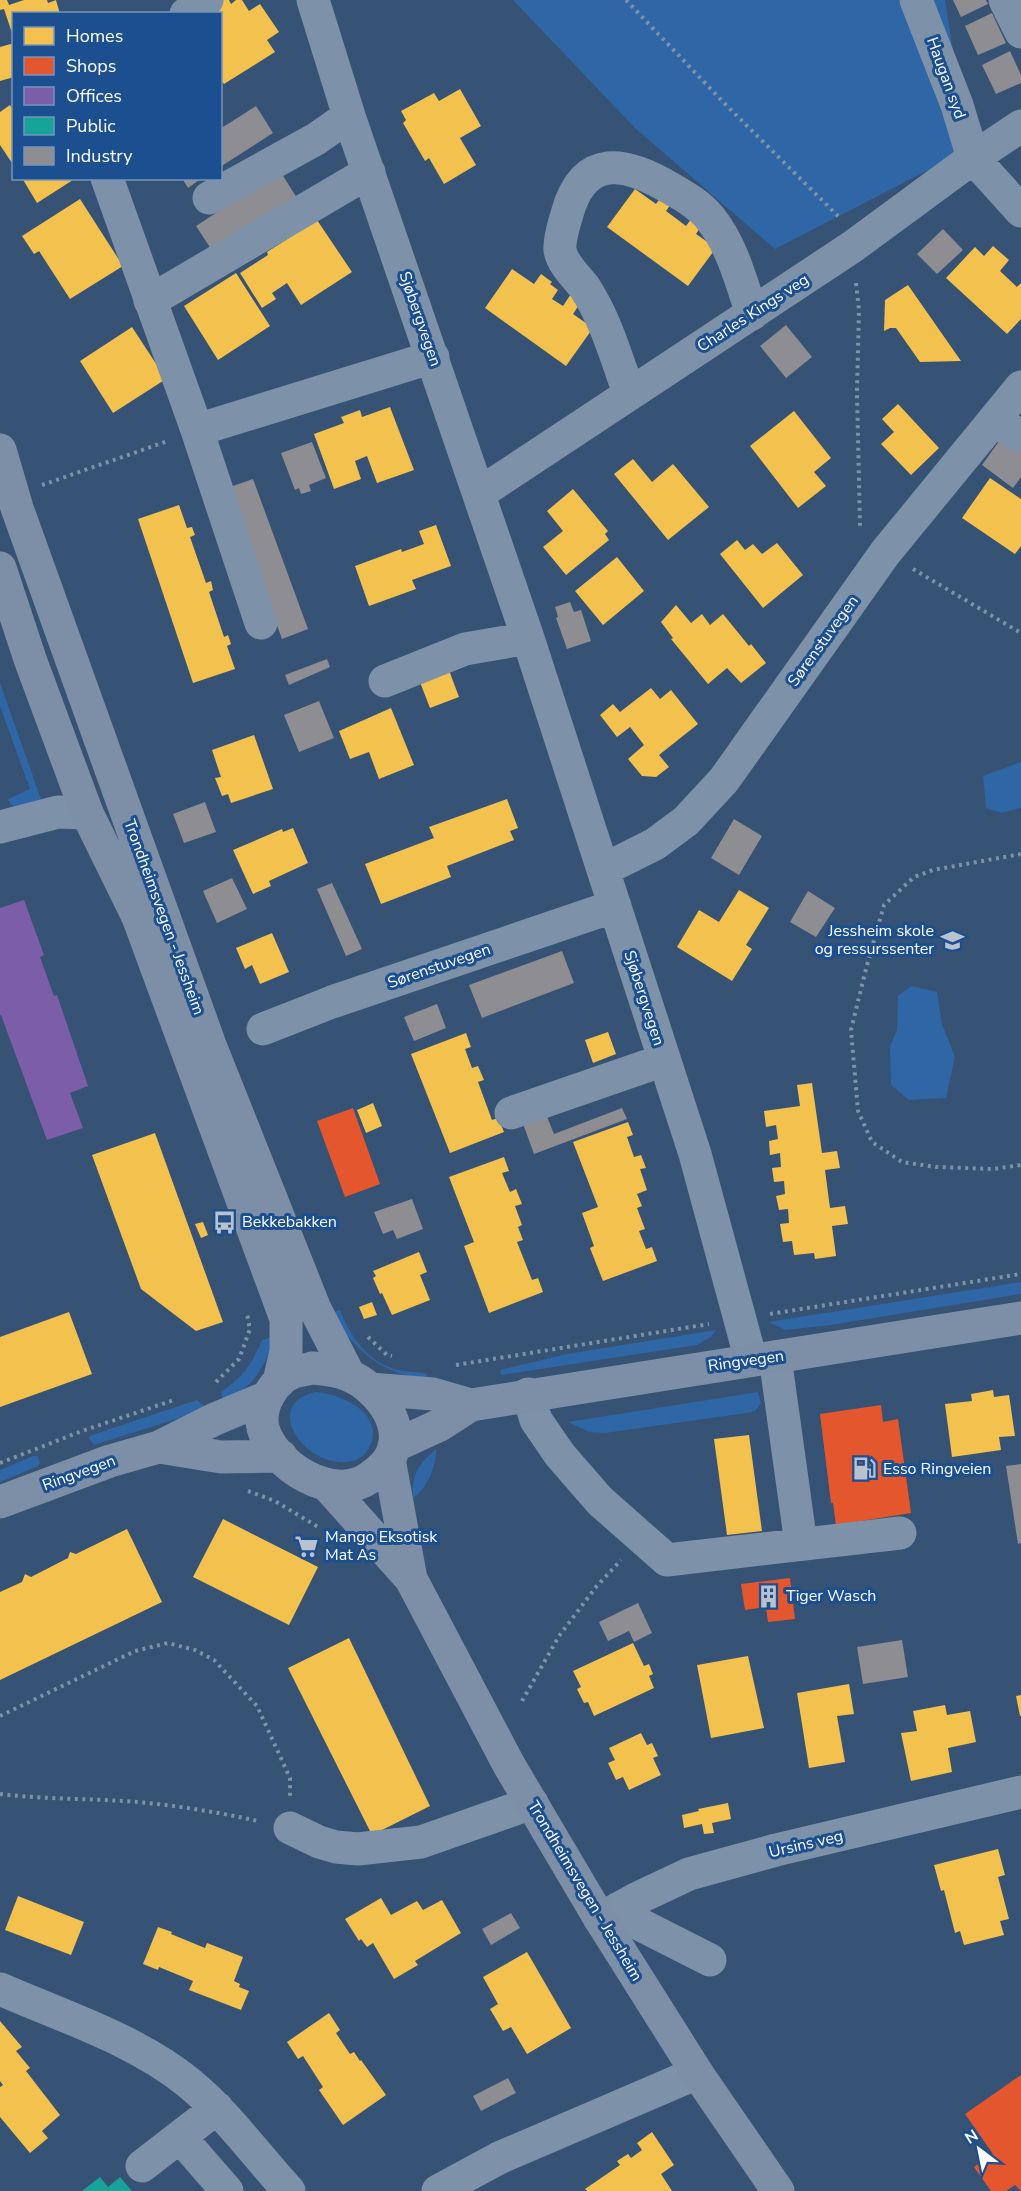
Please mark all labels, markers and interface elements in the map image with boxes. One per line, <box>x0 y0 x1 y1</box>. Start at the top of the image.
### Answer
legend <box>12 12 222 180</box>
text: Homes <box>66 24 123 48</box>
street label: Haugan syd <box>921 34 971 122</box>
text: Shops <box>66 54 116 78</box>
text: Offices <box>66 84 122 108</box>
text: Public <box>66 114 116 138</box>
text: Industry <box>66 144 133 168</box>
street label: Sjøbergvegen <box>393 269 447 369</box>
street label: Charles Kings veg <box>693 269 813 357</box>
street label: Sørenstuvegen <box>782 591 864 691</box>
street label: Trondheimsvegen - Jessheim <box>118 816 210 1018</box>
place label: Jessheim skole og ressurssenter <box>815 920 934 960</box>
school or university icon: Jessheim skole og ressurssenter <box>939 927 965 953</box>
street label: Sørenstuvegen <box>384 938 494 994</box>
street label: Sjøbergvegen <box>618 948 670 1048</box>
bus stop icon: Bekkebakken <box>211 1209 237 1235</box>
place label: Bekkebakken <box>242 1211 337 1233</box>
street label: Ringvegen <box>707 1345 785 1377</box>
street label: Ringvegen <box>39 1450 119 1496</box>
fuel station icon: Esso Ringveien <box>852 1456 878 1482</box>
place label: Esso Ringveien <box>883 1458 991 1480</box>
place label: Mango Eksotisk Mat As <box>325 1526 438 1566</box>
supermarket icon: Mango Eksotisk Mat As <box>294 1533 320 1559</box>
building icon: Tiger Wasch <box>755 1583 781 1609</box>
place label: Tiger Wasch <box>786 1585 876 1607</box>
street label: Trondheimsvegen - Jessheim <box>522 1797 648 1985</box>
street label: Ursins veg <box>767 1825 845 1863</box>
north arrow <box>949 2119 1009 2179</box>
text: N <box>961 2125 982 2150</box>

